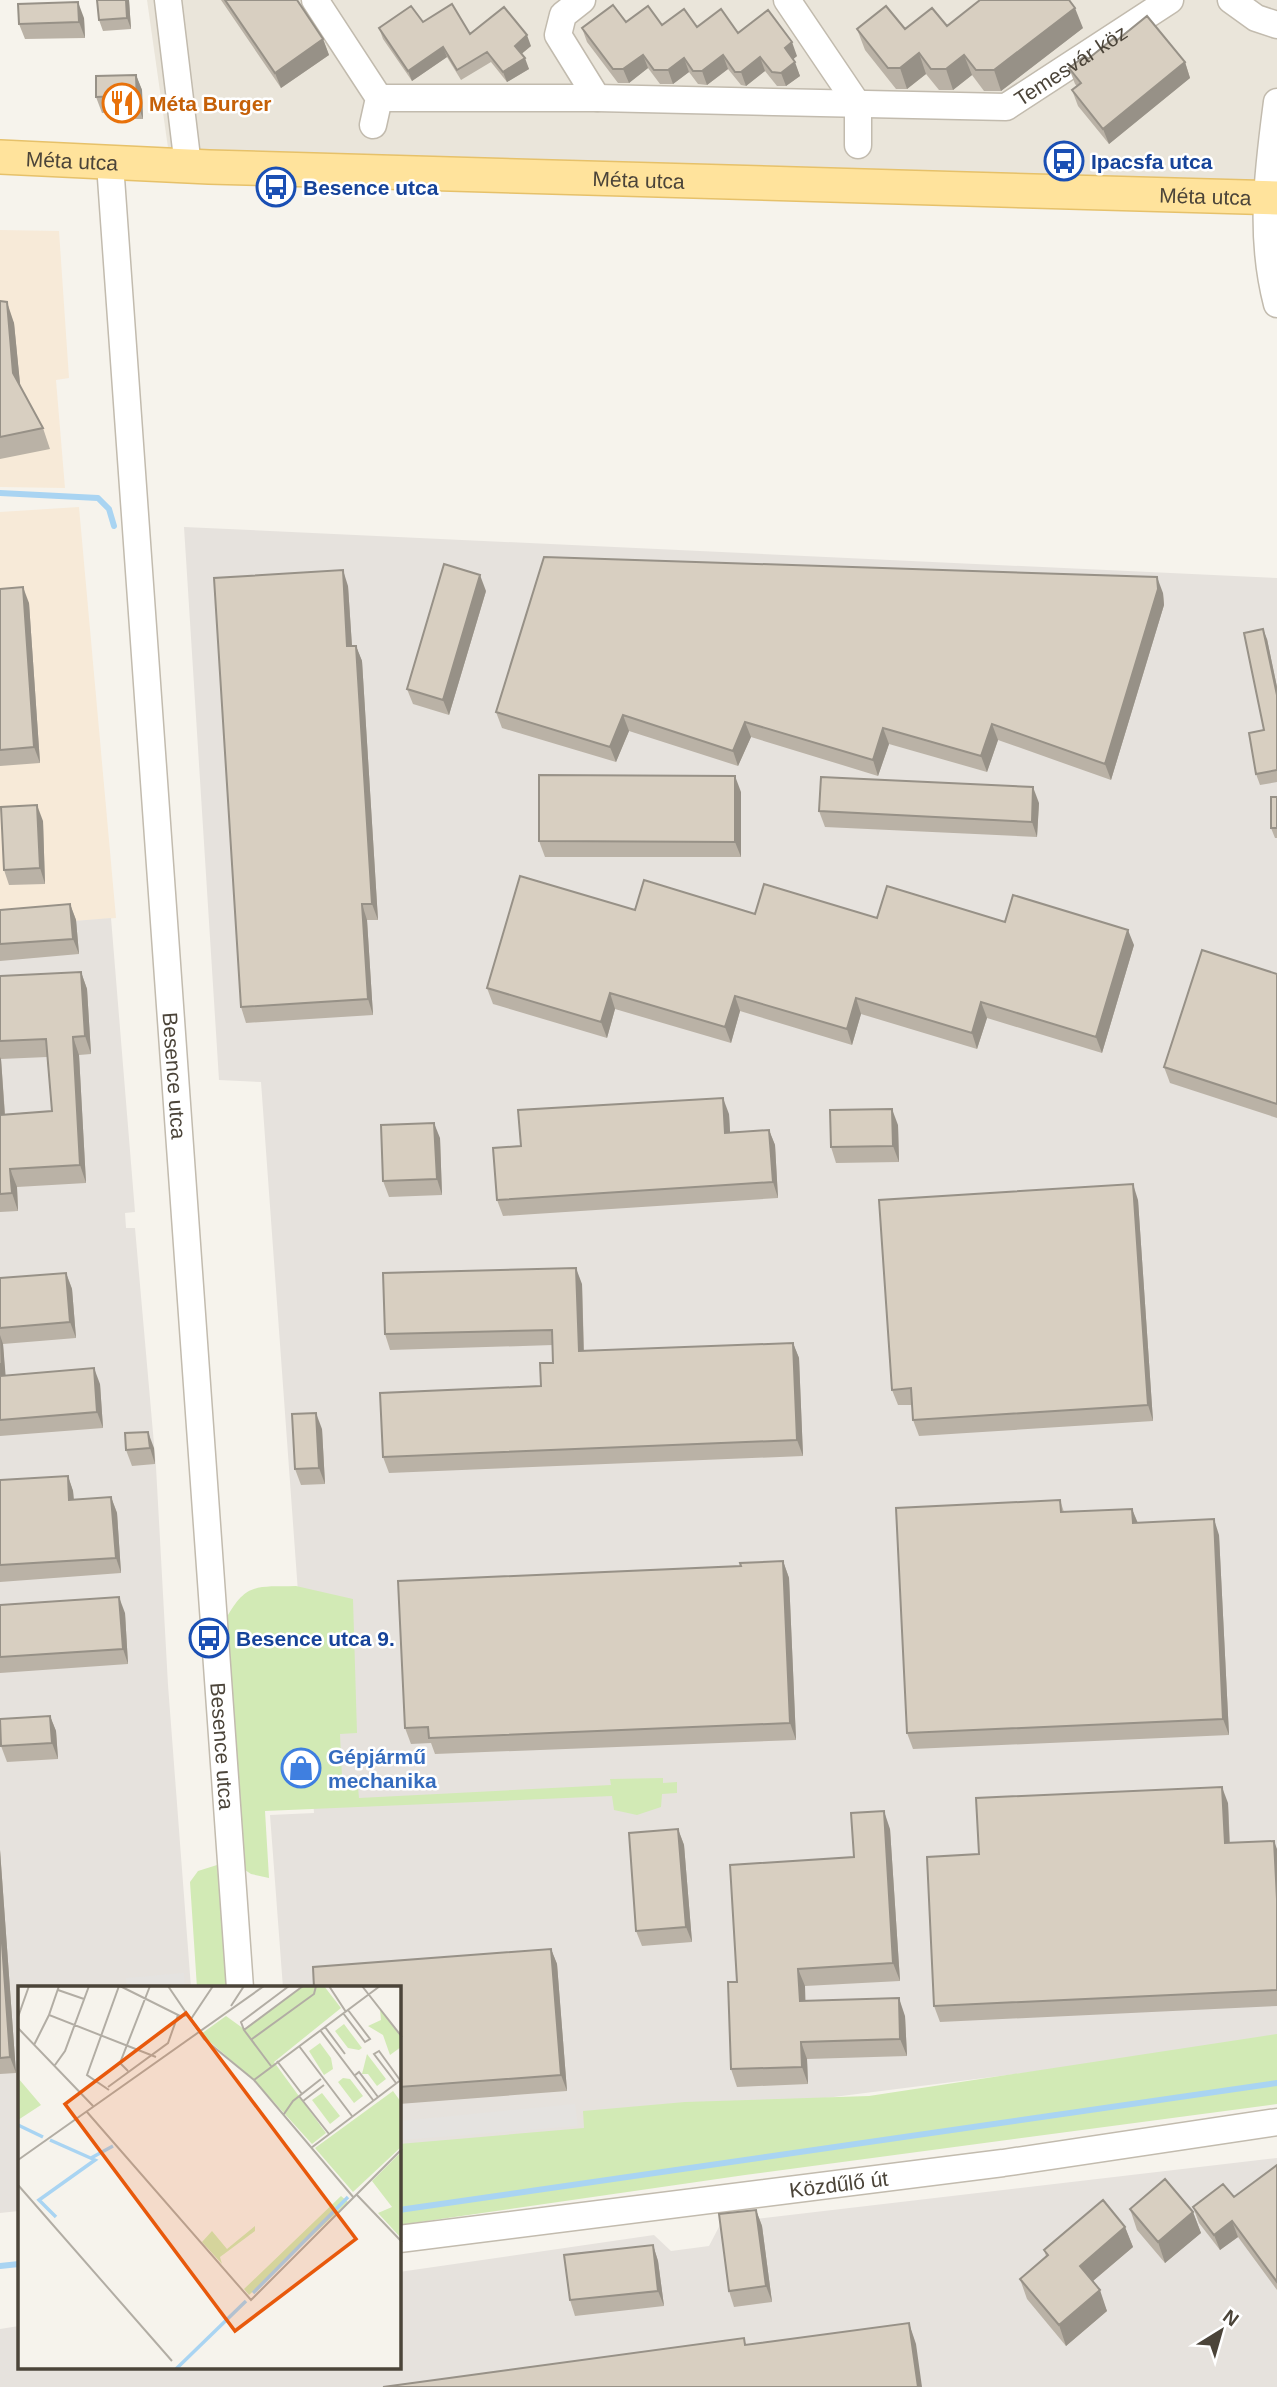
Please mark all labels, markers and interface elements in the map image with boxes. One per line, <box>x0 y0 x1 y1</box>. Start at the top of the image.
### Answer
street label: Temesvár köz <box>1010 20 1131 110</box>
restaurant icon: Méta Burger <box>101 82 143 124</box>
place label: Méta Burger <box>149 92 272 115</box>
bus stop icon: Ipacsfa utca <box>1043 140 1085 182</box>
street label: Méta utca <box>25 147 119 174</box>
place label: Ipacsfa utca <box>1091 150 1213 173</box>
bus stop icon: Besence utca <box>255 166 297 208</box>
street label: Méta utca <box>592 167 685 192</box>
place label: Besence utca <box>303 176 439 199</box>
street label: Méta utca <box>1159 183 1252 209</box>
street label: Besence utca <box>159 1011 191 1140</box>
bus stop icon: Besence utca 9. <box>188 1617 230 1659</box>
place label: Besence utca 9. <box>236 1627 395 1650</box>
street label: Besence utca <box>207 1682 239 1811</box>
place label: Gépjármű mechanika <box>328 1745 437 1792</box>
shop icon: Gépjármű mechanika <box>280 1747 322 1789</box>
inset map <box>18 1986 401 2370</box>
street label: Közdűlő út <box>788 2166 889 2201</box>
north arrow <box>1186 2296 1256 2366</box>
text: N <box>1219 2305 1243 2330</box>

